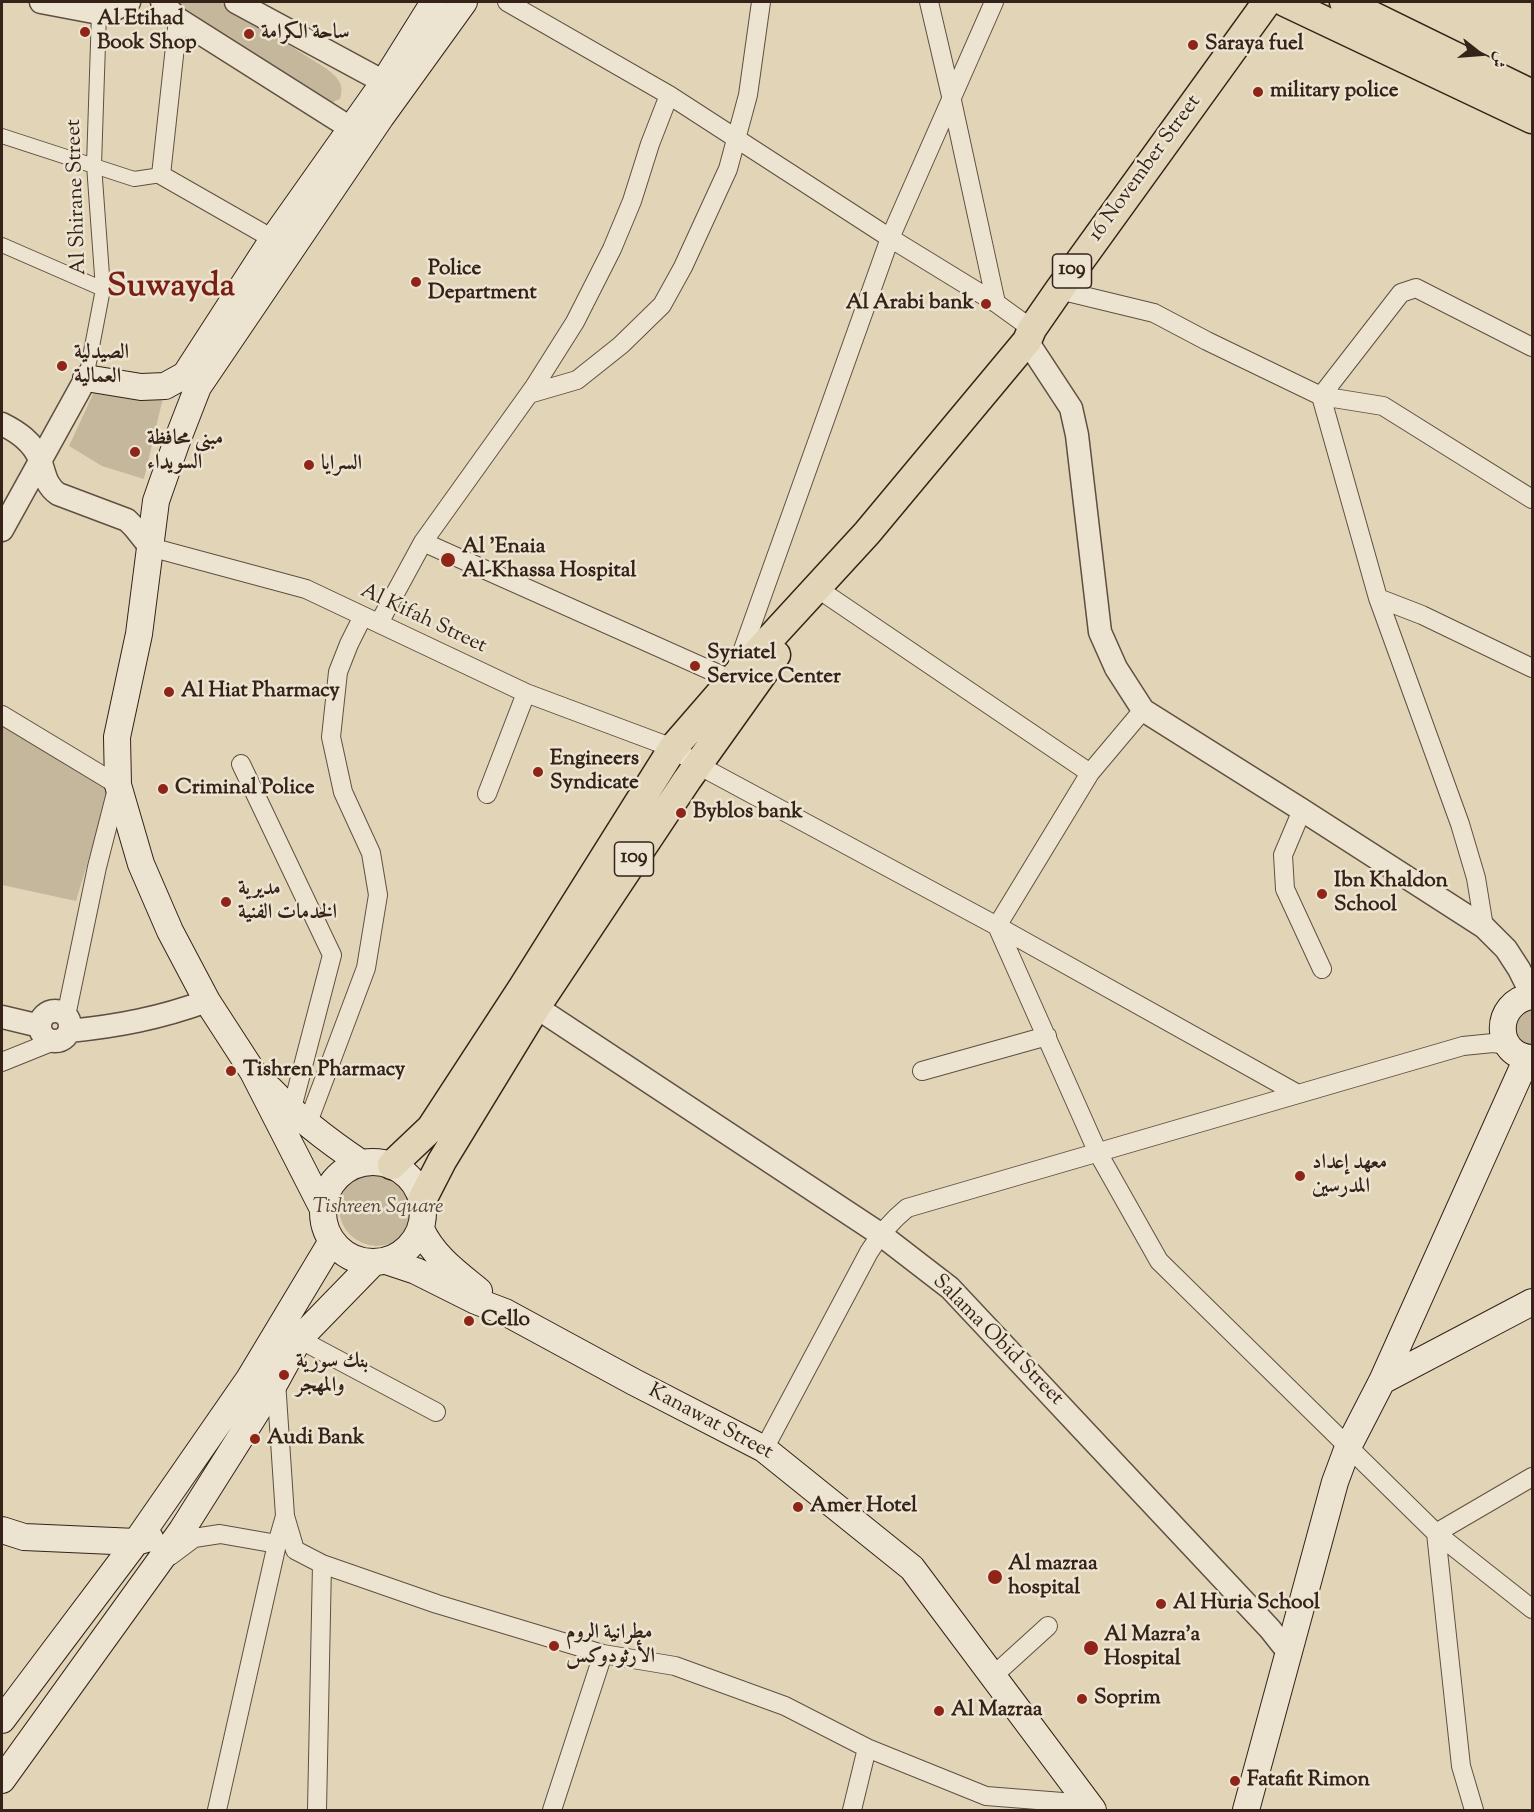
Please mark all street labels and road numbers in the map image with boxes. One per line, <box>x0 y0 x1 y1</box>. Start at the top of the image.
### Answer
street label: 16 November Street <box>1085 91 1207 247</box>
street label: Al Shirane Street <box>63 118 93 276</box>
road number: 109 <box>1052 254 1092 288</box>
street label: Al Kifah Street <box>356 580 490 660</box>
road number: 109 <box>614 842 654 876</box>
street label: Salama Obid Street <box>926 1270 1068 1412</box>
street label: Kanawat Street <box>643 1380 777 1466</box>

